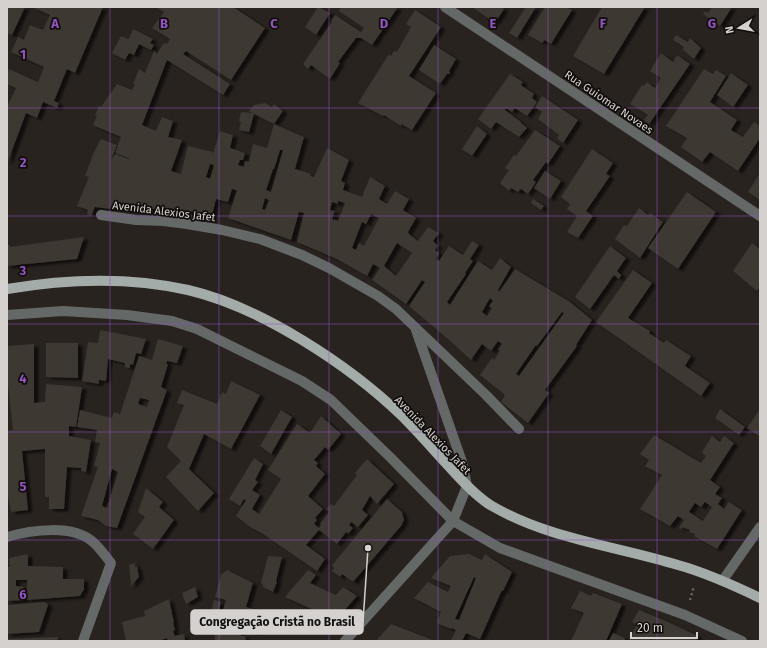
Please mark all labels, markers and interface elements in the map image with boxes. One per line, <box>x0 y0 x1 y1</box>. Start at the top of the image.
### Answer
north arrow <box>719 8 759 48</box>
text: A <box>50 16 59 31</box>
text: B <box>160 16 168 31</box>
text: C <box>270 16 278 31</box>
text: D <box>380 16 389 31</box>
text: E <box>490 16 497 31</box>
text: F <box>600 16 607 31</box>
text: G <box>708 16 716 31</box>
text: N <box>723 25 737 35</box>
text: 1 <box>20 47 26 62</box>
street label: Rua Guiomar Novaes <box>562 68 655 137</box>
text: 2 <box>20 155 27 170</box>
street label: Avenida Alexios Jafet <box>112 199 216 224</box>
text: 3 <box>19 263 27 278</box>
text: 4 <box>19 371 27 386</box>
street label: Avenida Alexios Jafet <box>392 393 473 477</box>
text: 5 <box>20 479 27 494</box>
text: 6 <box>19 587 27 602</box>
callout: Congregação Cristã no Brasil <box>191 610 363 634</box>
scale bar <box>631 614 697 640</box>
text: Congregação Cristã no Brasil <box>199 615 355 630</box>
text: 20 m <box>637 621 663 635</box>

